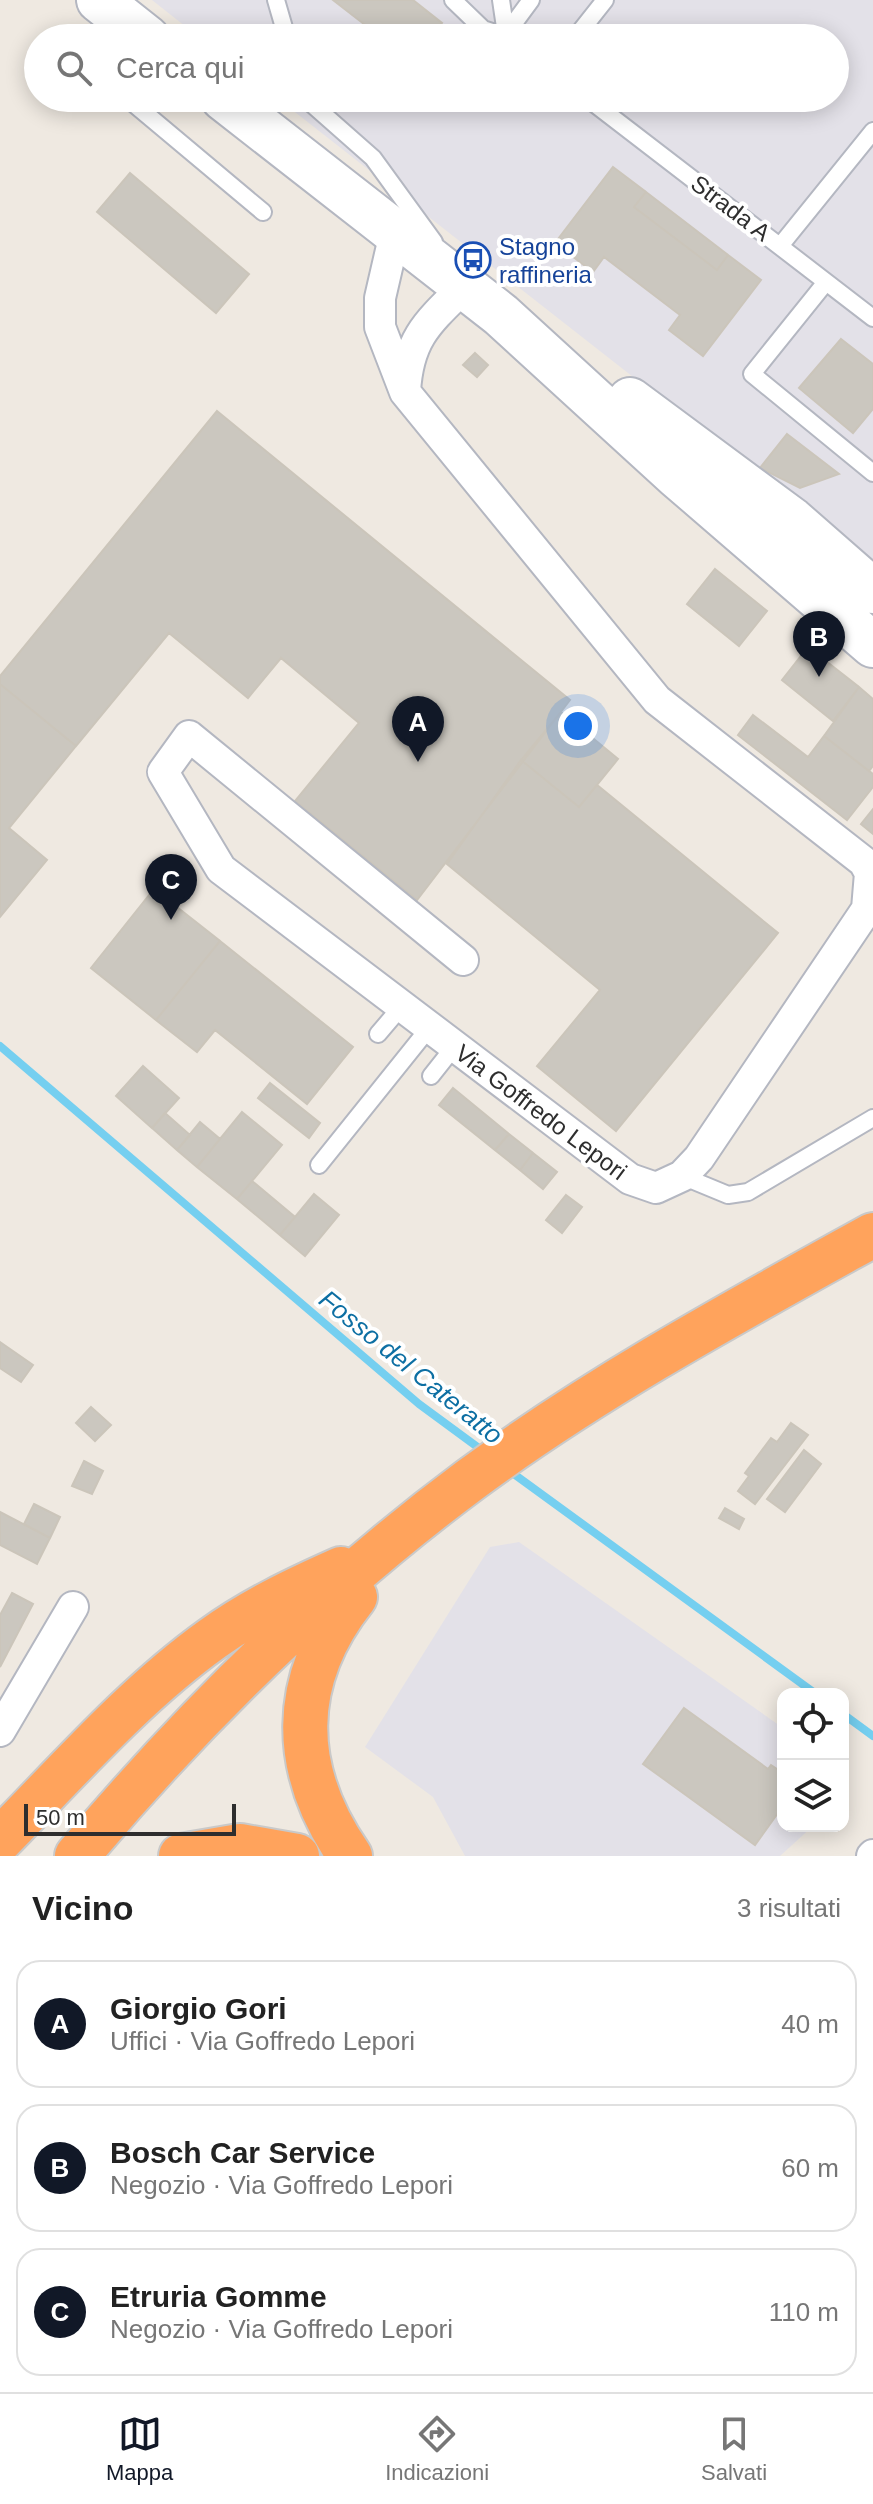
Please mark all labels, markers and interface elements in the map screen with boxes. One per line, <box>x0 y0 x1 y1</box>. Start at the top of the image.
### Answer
search box <box>24 24 849 112</box>
icon: search <box>52 46 96 90</box>
text: Cerca qui <box>116 51 244 84</box>
street label: Strada A <box>686 170 776 246</box>
place label: Stagno raffineria <box>499 233 593 288</box>
bus stop icon: Stagno raffineria <box>454 241 492 279</box>
pin: B <box>793 611 845 677</box>
pin: A <box>392 696 444 762</box>
your location <box>558 706 598 746</box>
pin: C <box>145 854 197 920</box>
street label: Via Goffredo Lepori <box>450 1039 632 1185</box>
water label: Fosso del Cateratto <box>313 1284 509 1450</box>
map controls <box>777 1688 849 1832</box>
button: locate <box>777 1688 849 1760</box>
button: layers <box>777 1760 849 1832</box>
scale bar <box>24 1800 236 1836</box>
text: 50 m <box>36 1805 85 1830</box>
text: Vicino <box>32 1889 133 1927</box>
text: 3 risultati <box>737 1893 841 1923</box>
text: Giorgio Gori <box>110 1992 287 2025</box>
text: A <box>51 2009 69 2039</box>
text: 40 m <box>781 2009 839 2039</box>
text: Uffici · Via Goffredo Lepori <box>110 2026 415 2056</box>
text: Bosch Car Service <box>110 2136 375 2169</box>
text: B <box>51 2153 69 2183</box>
text: 60 m <box>781 2153 839 2183</box>
text: Negozio · Via Goffredo Lepori <box>110 2170 453 2200</box>
text: Etruria Gomme <box>110 2280 327 2313</box>
text: C <box>51 2297 69 2327</box>
text: 110 m <box>769 2297 839 2327</box>
text: Negozio · Via Goffredo Lepori <box>110 2314 453 2344</box>
tab: Mappa <box>106 2412 173 2486</box>
tab: Indicazioni <box>385 2412 489 2486</box>
tab: Salvati <box>701 2412 767 2486</box>

